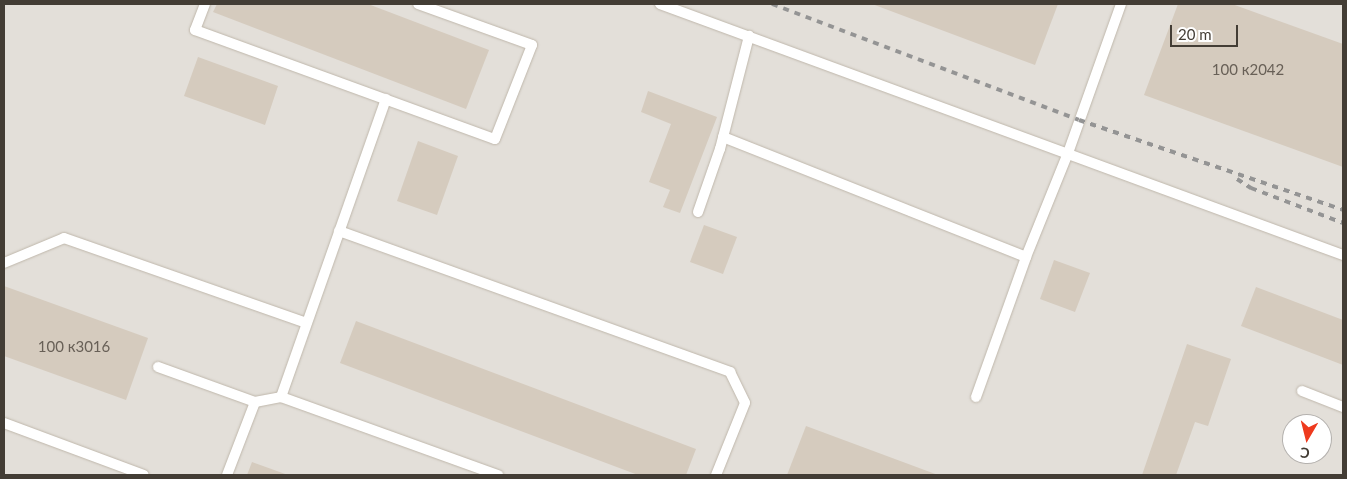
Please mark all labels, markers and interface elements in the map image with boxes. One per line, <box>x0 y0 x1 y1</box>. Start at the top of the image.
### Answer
scale bar <box>1172 15 1240 47</box>
text: 20 m <box>1178 25 1212 43</box>
house number: 100 к2042 <box>1212 61 1284 79</box>
house number: 100 к3016 <box>38 338 110 356</box>
north arrow <box>1282 414 1332 464</box>
text: С <box>1299 444 1311 462</box>

